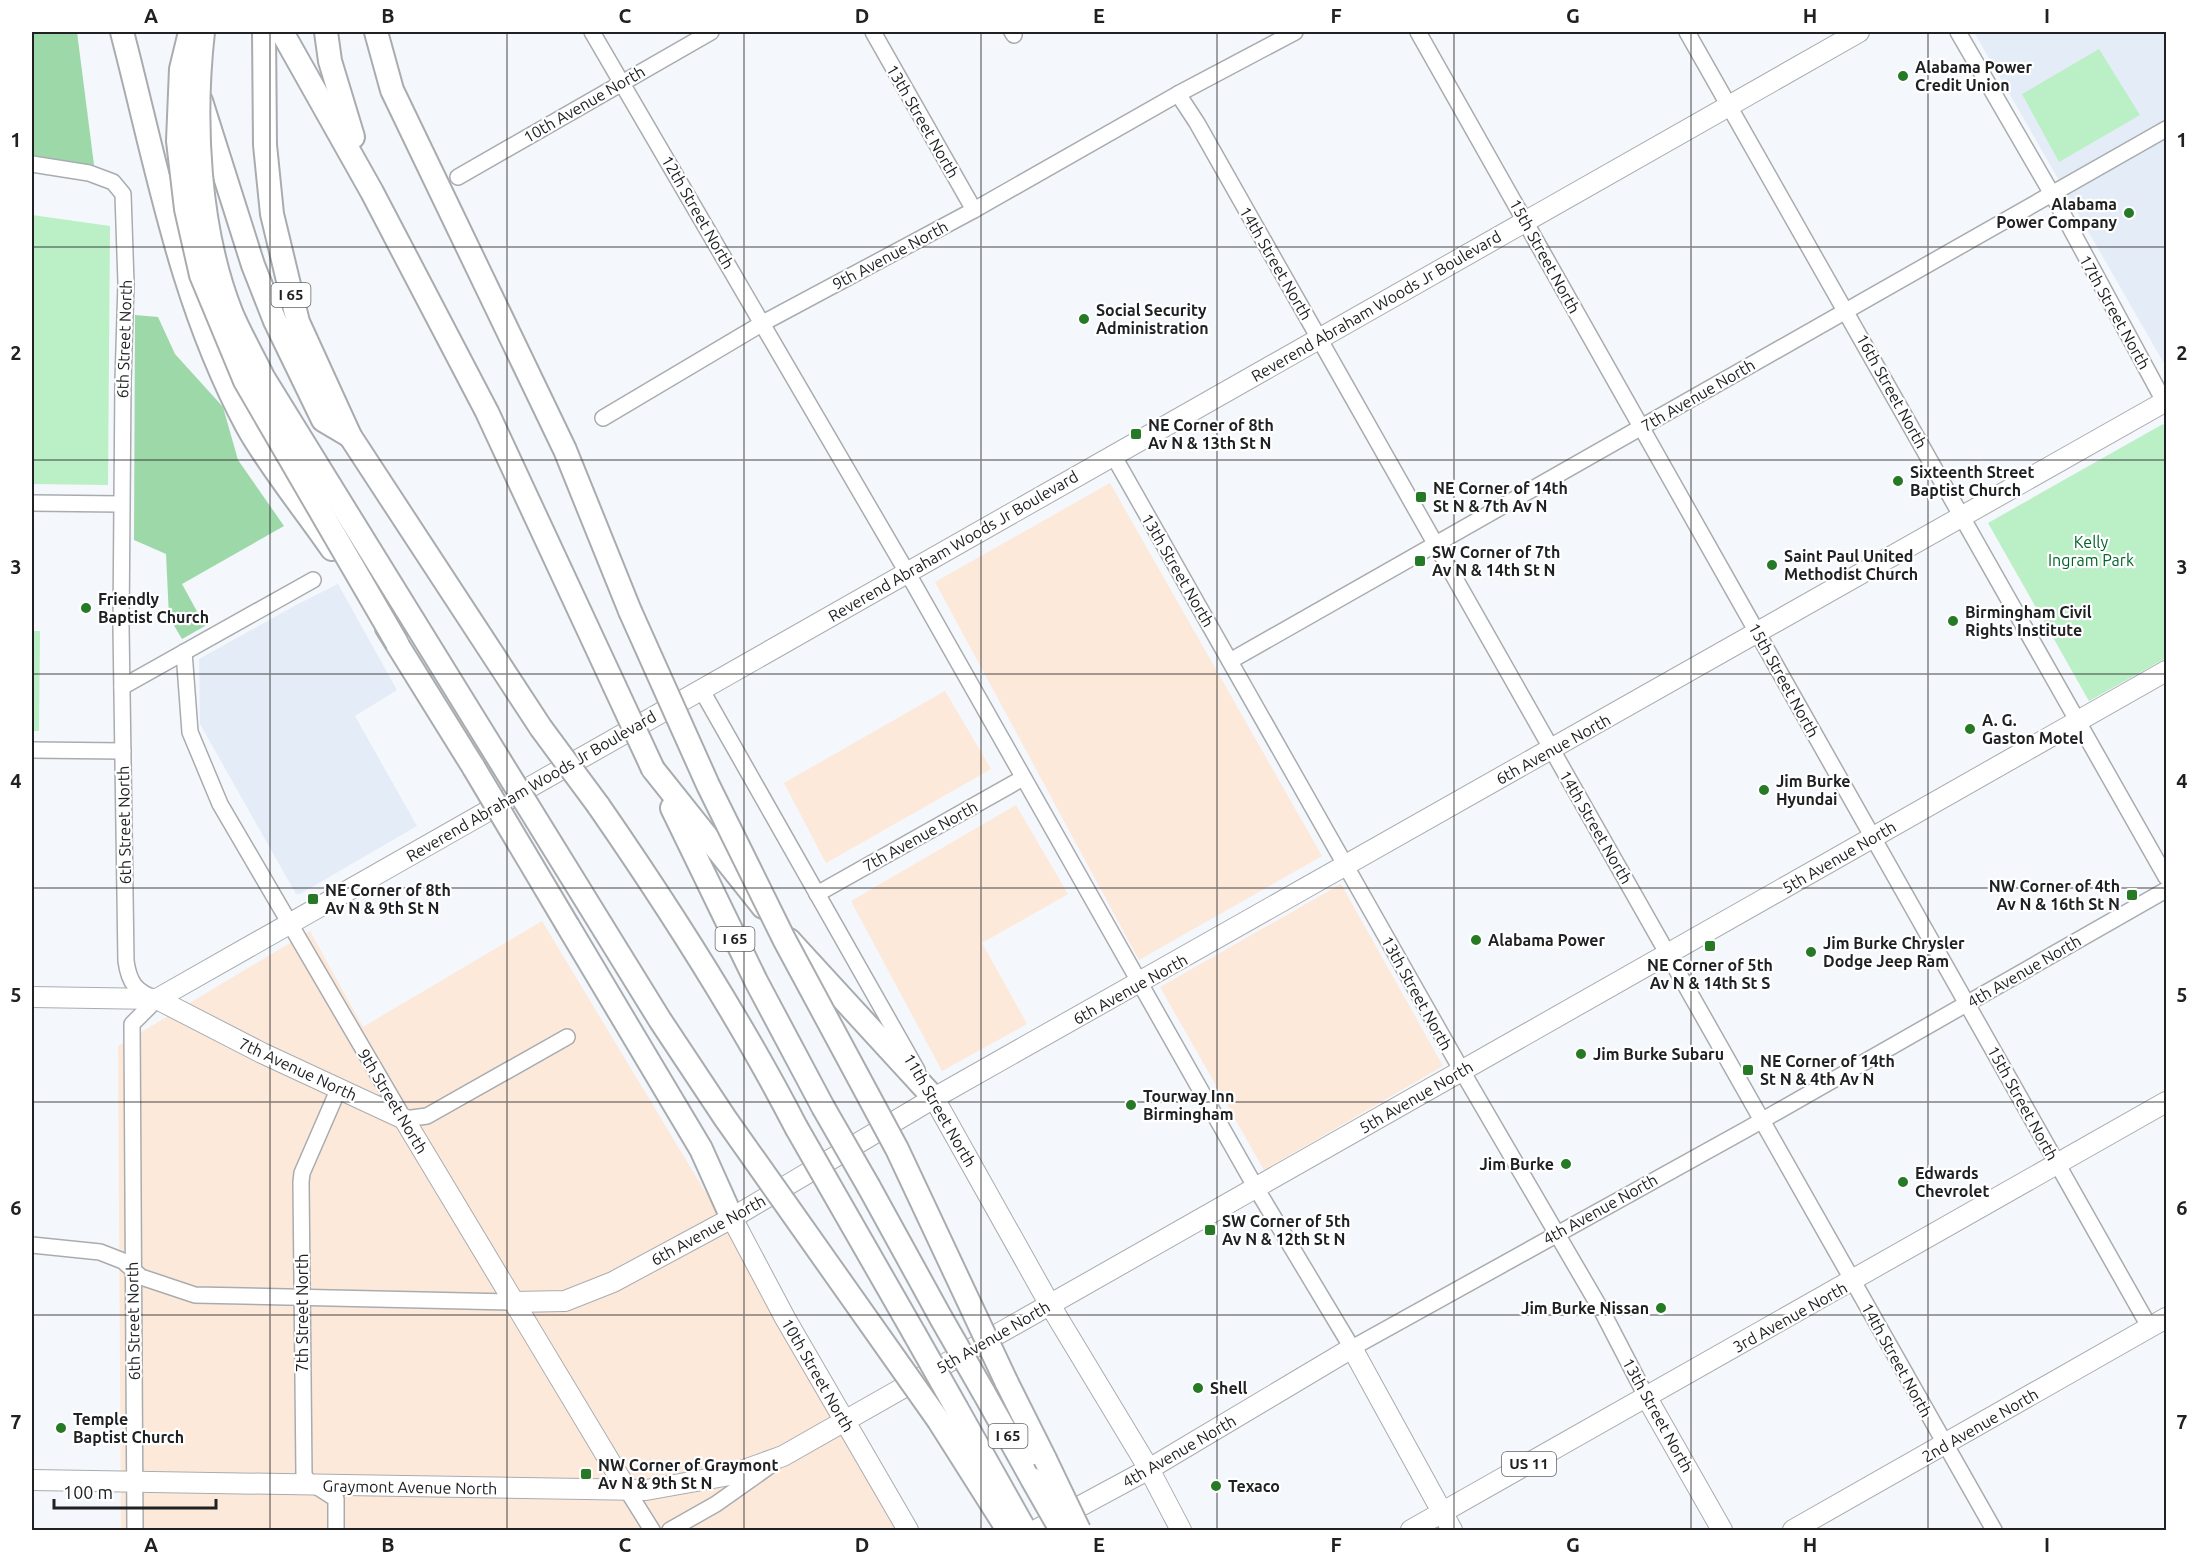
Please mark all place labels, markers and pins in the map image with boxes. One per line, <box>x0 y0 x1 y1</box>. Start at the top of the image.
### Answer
place label: Alabama Power Credit Union <box>1915 58 2032 94</box>
marker: Alabama Power Credit Union <box>1896 69 1910 83</box>
place label: Alabama Power Company <box>1996 195 2117 231</box>
marker: Alabama Power Company <box>2122 206 2136 220</box>
place label: Social Security Administration <box>1096 301 1209 337</box>
marker: Social Security Administration <box>1077 312 1091 326</box>
place label: NE Corner of 8th Av N & 13th St N <box>1148 416 1274 452</box>
marker: NE Corner of 8th Av N & 13th St N <box>1129 427 1143 441</box>
place label: Sixteenth Street Baptist Church <box>1910 463 2035 499</box>
marker: Sixteenth Street Baptist Church <box>1891 474 1905 488</box>
place label: NE Corner of 14th St N & 7th Av N <box>1433 479 1568 515</box>
marker: NE Corner of 14th St N & 7th Av N <box>1414 490 1428 504</box>
place label: SW Corner of 7th Av N & 14th St N <box>1432 543 1560 579</box>
place label: Saint Paul United Methodist Church <box>1784 547 1918 583</box>
marker: SW Corner of 7th Av N & 14th St N <box>1413 554 1427 568</box>
marker: Saint Paul United Methodist Church <box>1765 558 1779 572</box>
place label: Friendly Baptist Church <box>98 590 209 626</box>
marker: Friendly Baptist Church <box>79 601 93 615</box>
place label: Birmingham Civil Rights Institute <box>1965 603 2092 639</box>
marker: Birmingham Civil Rights Institute <box>1946 614 1960 628</box>
place label: A. G. Gaston Motel <box>1982 711 2083 747</box>
marker: A. G. Gaston Motel <box>1963 722 1977 736</box>
place label: Jim Burke Hyundai <box>1776 772 1851 808</box>
marker: Jim Burke Hyundai <box>1757 783 1771 797</box>
place label: NW Corner of 4th Av N & 16th St N <box>1989 877 2120 913</box>
place label: NE Corner of 8th Av N & 9th St N <box>325 881 451 917</box>
marker: NW Corner of 4th Av N & 16th St N <box>2125 888 2139 902</box>
marker: NE Corner of 8th Av N & 9th St N <box>306 892 320 906</box>
place label: Alabama Power <box>1488 931 1605 949</box>
marker: Alabama Power <box>1469 933 1483 947</box>
place label: Jim Burke Chrysler Dodge Jeep Ram <box>1823 934 1965 970</box>
marker: NE Corner of 5th Av N & 14th St S <box>1703 939 1717 953</box>
marker: Jim Burke Chrysler Dodge Jeep Ram <box>1804 945 1818 959</box>
place label: NE Corner of 5th Av N & 14th St S <box>1647 956 1773 992</box>
place label: Jim Burke Subaru <box>1593 1045 1724 1063</box>
marker: Jim Burke Subaru <box>1574 1047 1588 1061</box>
place label: NE Corner of 14th St N & 4th Av N <box>1760 1052 1895 1088</box>
marker: NE Corner of 14th St N & 4th Av N <box>1741 1063 1755 1077</box>
place label: Tourway Inn Birmingham <box>1143 1087 1234 1123</box>
marker: Tourway Inn Birmingham <box>1124 1098 1138 1112</box>
place label: Jim Burke <box>1479 1155 1554 1173</box>
marker: Jim Burke <box>1559 1157 1573 1171</box>
place label: Edwards Chevrolet <box>1915 1164 1990 1200</box>
marker: Edwards Chevrolet <box>1896 1175 1910 1189</box>
place label: SW Corner of 5th Av N & 12th St N <box>1222 1212 1350 1248</box>
marker: SW Corner of 5th Av N & 12th St N <box>1203 1223 1217 1237</box>
place label: Jim Burke Nissan <box>1521 1299 1649 1317</box>
marker: Jim Burke Nissan <box>1654 1301 1668 1315</box>
place label: Shell <box>1210 1379 1248 1397</box>
marker: Shell <box>1191 1381 1205 1395</box>
place label: Temple Baptist Church <box>73 1410 184 1446</box>
marker: Temple Baptist Church <box>54 1421 68 1435</box>
place label: NW Corner of Graymont Av N & 9th St N <box>598 1456 778 1492</box>
marker: NW Corner of Graymont Av N & 9th St N <box>579 1467 593 1481</box>
place label: Texaco <box>1228 1477 1280 1495</box>
marker: Texaco <box>1209 1479 1223 1493</box>

